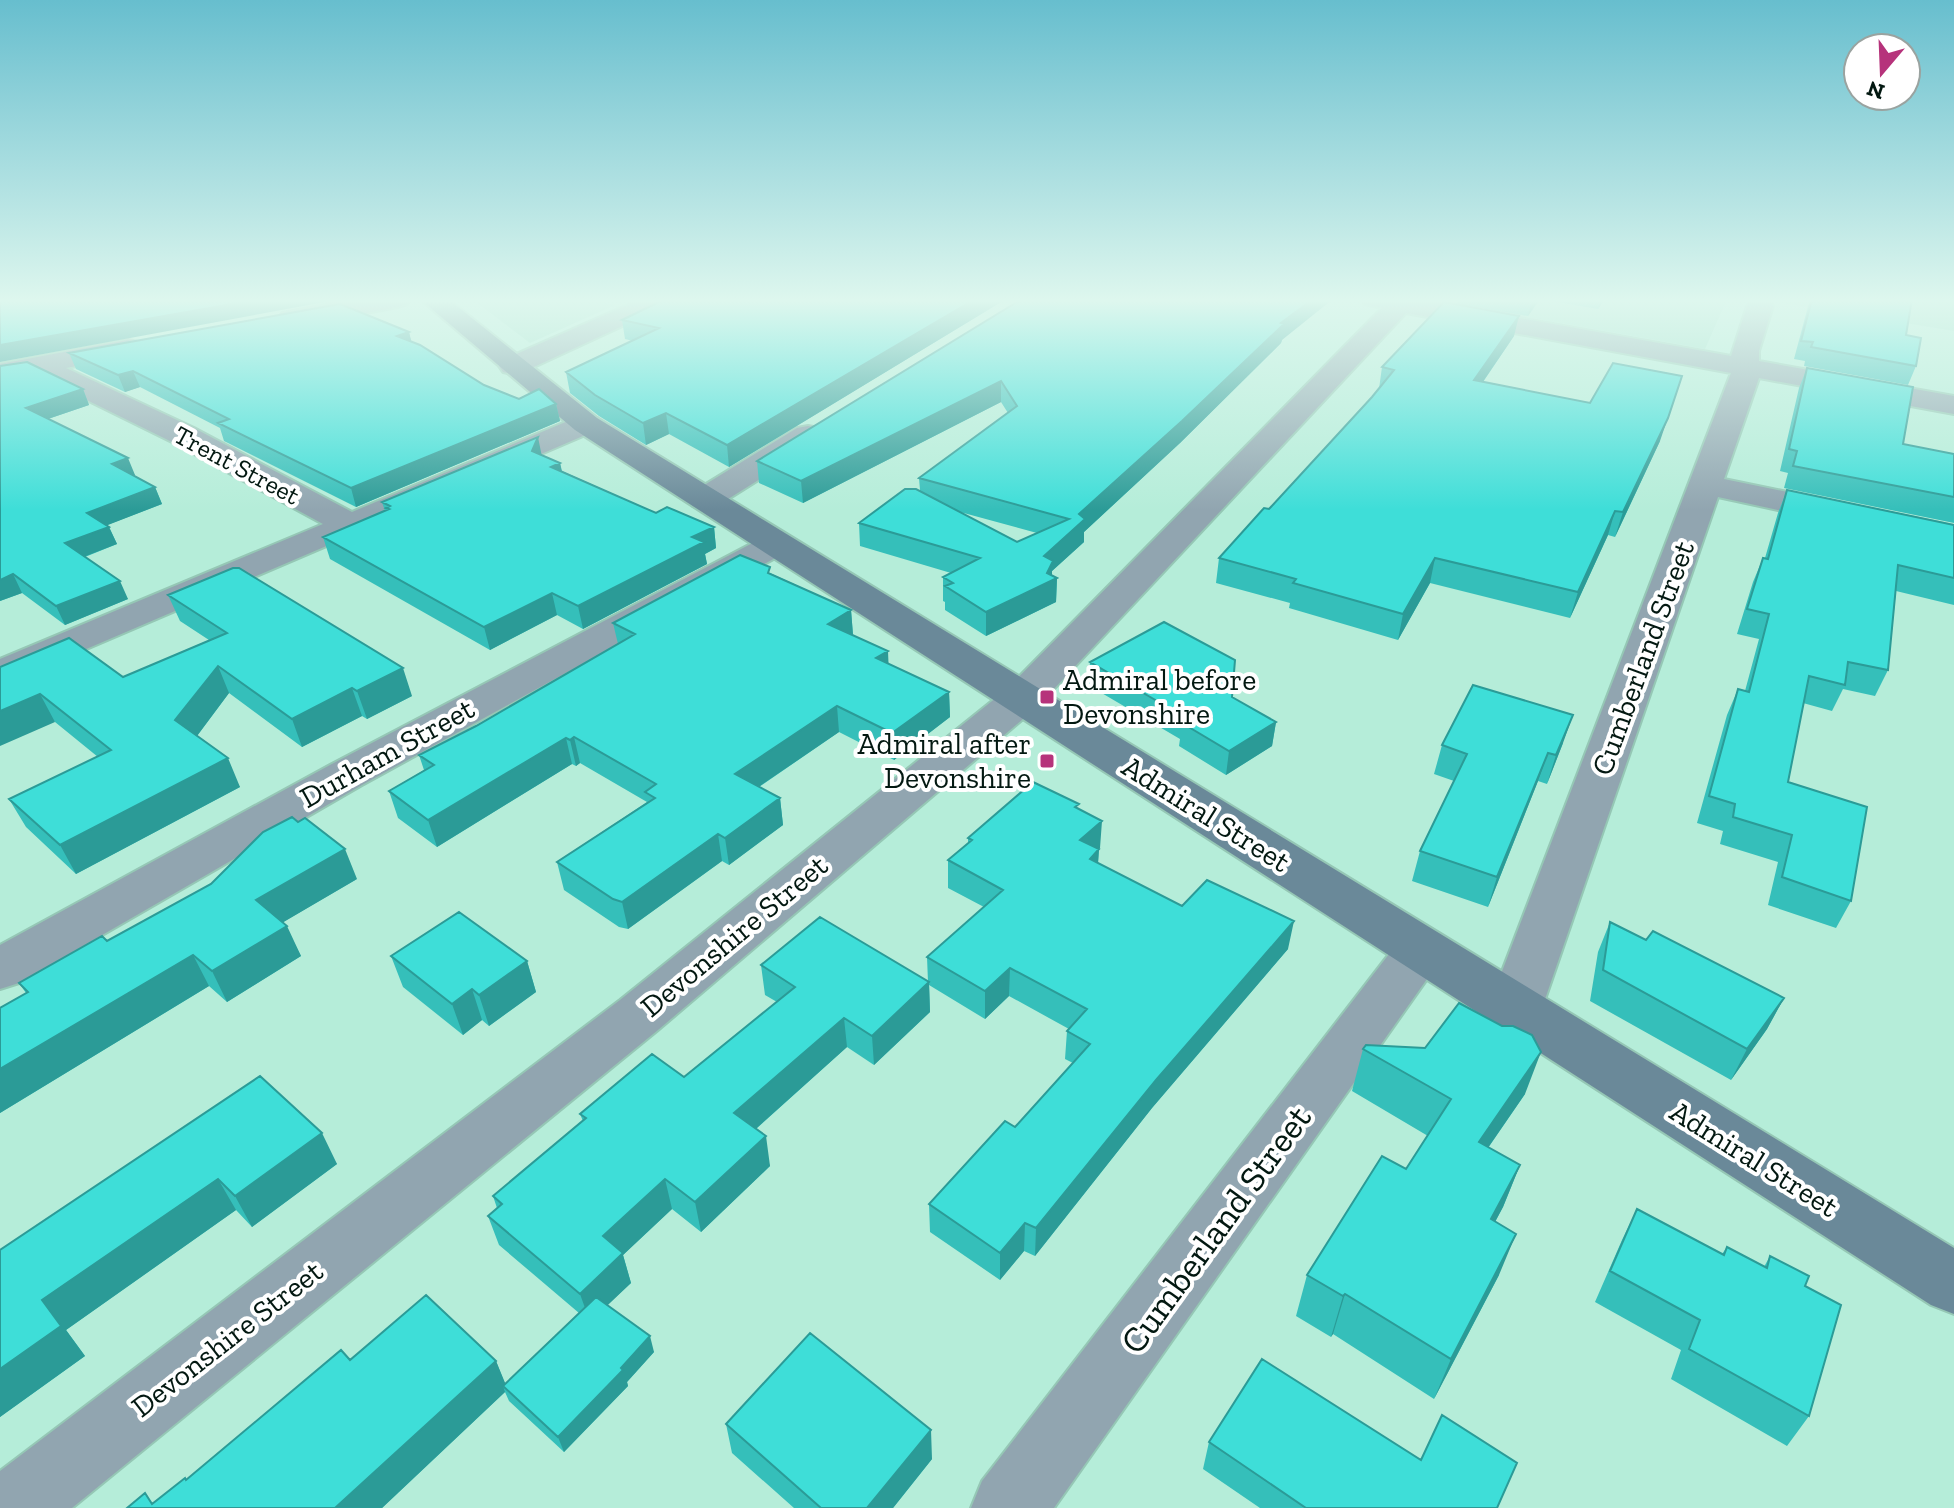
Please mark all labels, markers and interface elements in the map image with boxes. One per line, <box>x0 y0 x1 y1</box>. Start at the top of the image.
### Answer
north arrow <box>1842 32 1922 112</box>
text: N <box>1863 75 1888 106</box>
street label: Trent Street <box>169 419 306 512</box>
street label: Cumberland Street <box>1584 536 1702 780</box>
place label: Admiral before Devonshire <box>1063 662 1256 732</box>
marker: Admiral before Devonshire <box>1038 688 1056 706</box>
street label: Durham Street <box>294 690 480 816</box>
place label: Admiral after Devonshire <box>857 726 1031 796</box>
street label: Admiral Street <box>1116 748 1296 880</box>
marker: Admiral after Devonshire <box>1038 752 1056 770</box>
street label: Devonshire Street <box>633 847 835 1025</box>
street label: Admiral Street <box>1664 1093 1844 1225</box>
street label: Cumberland Street <box>1111 1096 1320 1362</box>
street label: Devonshire Street <box>124 1253 330 1425</box>

